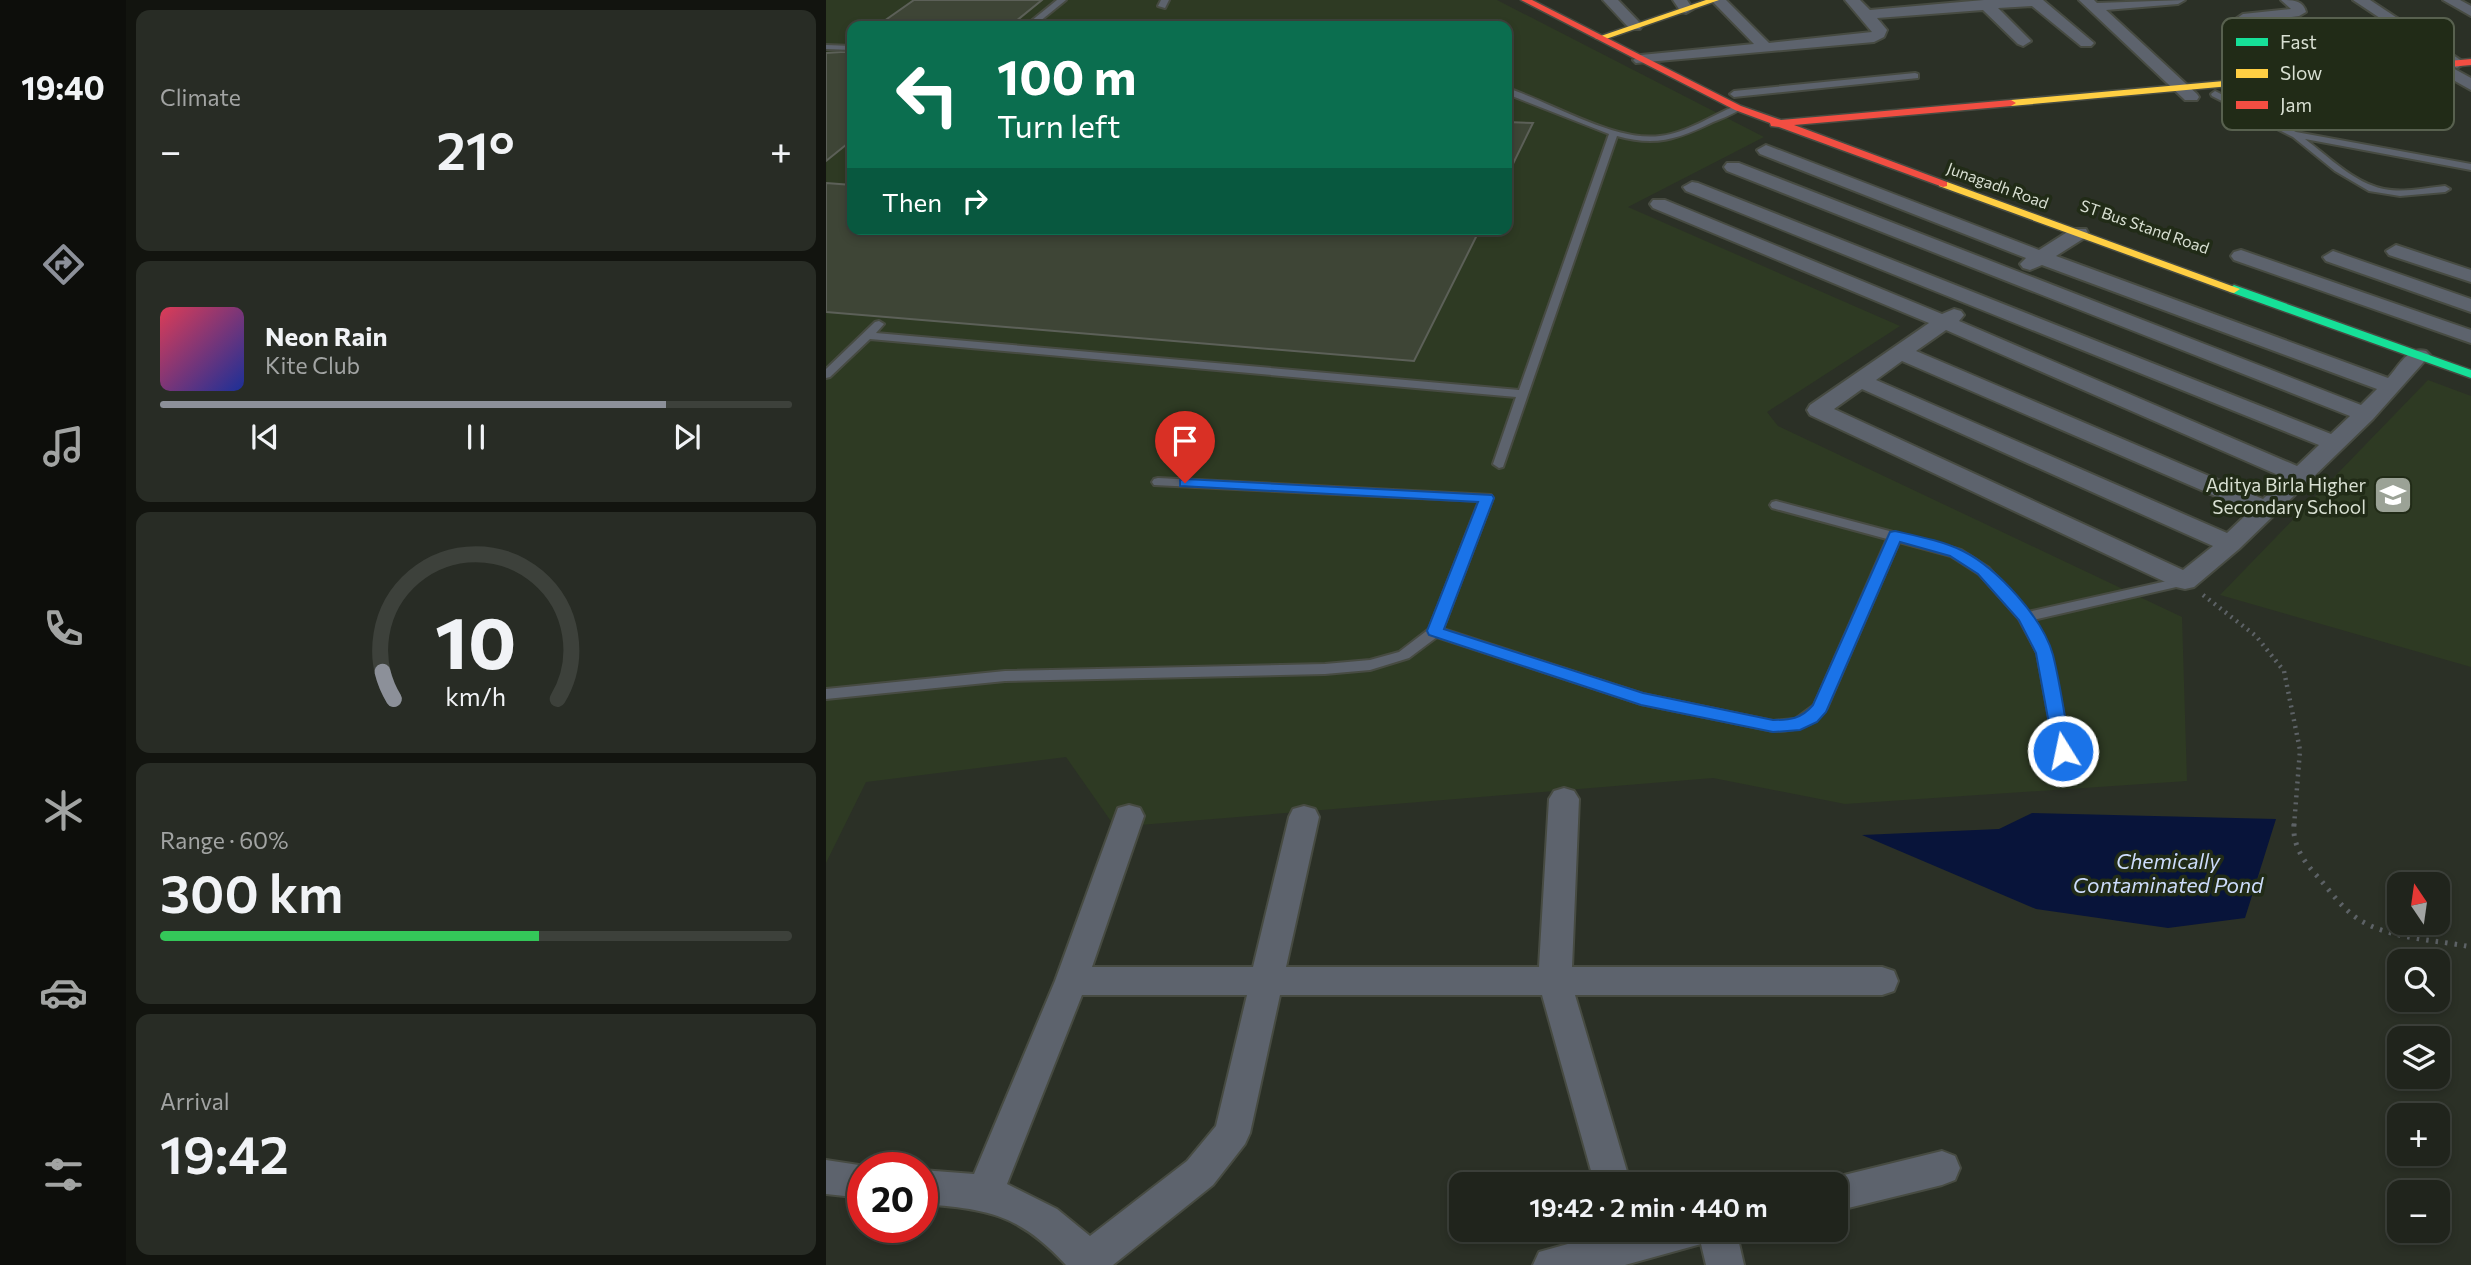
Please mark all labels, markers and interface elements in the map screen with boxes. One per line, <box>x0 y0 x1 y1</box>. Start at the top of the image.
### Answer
legend <box>2222 18 2454 130</box>
text: Fast <box>2280 30 2317 53</box>
text: 100 m <box>997 45 1136 105</box>
icon: left <box>882 49 973 140</box>
text: Slow <box>2280 61 2322 84</box>
text: 19:40 <box>21 67 105 107</box>
text: Climate <box>160 83 241 111</box>
text: Jam <box>2280 93 2312 116</box>
text: Turn left <box>997 105 1121 145</box>
text: 21° <box>436 117 515 181</box>
text: − <box>160 126 182 173</box>
text: + <box>770 126 792 173</box>
street label: Junagadh Road <box>1945 158 2051 212</box>
icon: right <box>956 182 994 220</box>
text: Then <box>882 186 942 217</box>
street label: ST Bus Stand Road <box>2078 195 2212 257</box>
icon: directions <box>39 240 88 289</box>
text: Neon Rain <box>265 320 388 351</box>
text: Kite Club <box>265 351 360 379</box>
pin <box>1155 411 1215 483</box>
icon: previous <box>246 418 284 456</box>
icon: pause <box>457 418 495 456</box>
icon: next <box>668 418 706 456</box>
icon: music <box>39 422 88 471</box>
icon: arrive <box>1166 422 1204 460</box>
place label: Aditya Birla Higher Secondary School <box>2205 473 2366 518</box>
school or university icon: Aditya Birla Higher Secondary School <box>2372 474 2414 516</box>
text: 10 <box>435 595 517 684</box>
icon: phone <box>39 604 88 653</box>
text: km/h <box>446 680 506 710</box>
position arrow <box>2026 714 2100 788</box>
icon: climate <box>39 786 88 835</box>
text: Range · 60% <box>160 826 288 854</box>
water label: Chemically Contaminated Pond <box>2073 848 2264 897</box>
text: 300 km <box>160 860 343 924</box>
north arrow <box>2387 872 2450 934</box>
map controls <box>2387 872 2450 1243</box>
button: search <box>2387 949 2450 1012</box>
icon: car <box>39 968 88 1017</box>
button: layers <box>2387 1026 2450 1089</box>
text: Arrival <box>160 1087 230 1115</box>
button: + <box>2387 1103 2450 1166</box>
text: 19:42 <box>160 1121 289 1185</box>
icon: filters <box>39 1150 88 1199</box>
speed limit sign: 20 <box>847 1152 938 1243</box>
button: − <box>2387 1180 2450 1243</box>
text: 19:42 · 2 min · 440 m <box>1529 1191 1768 1222</box>

